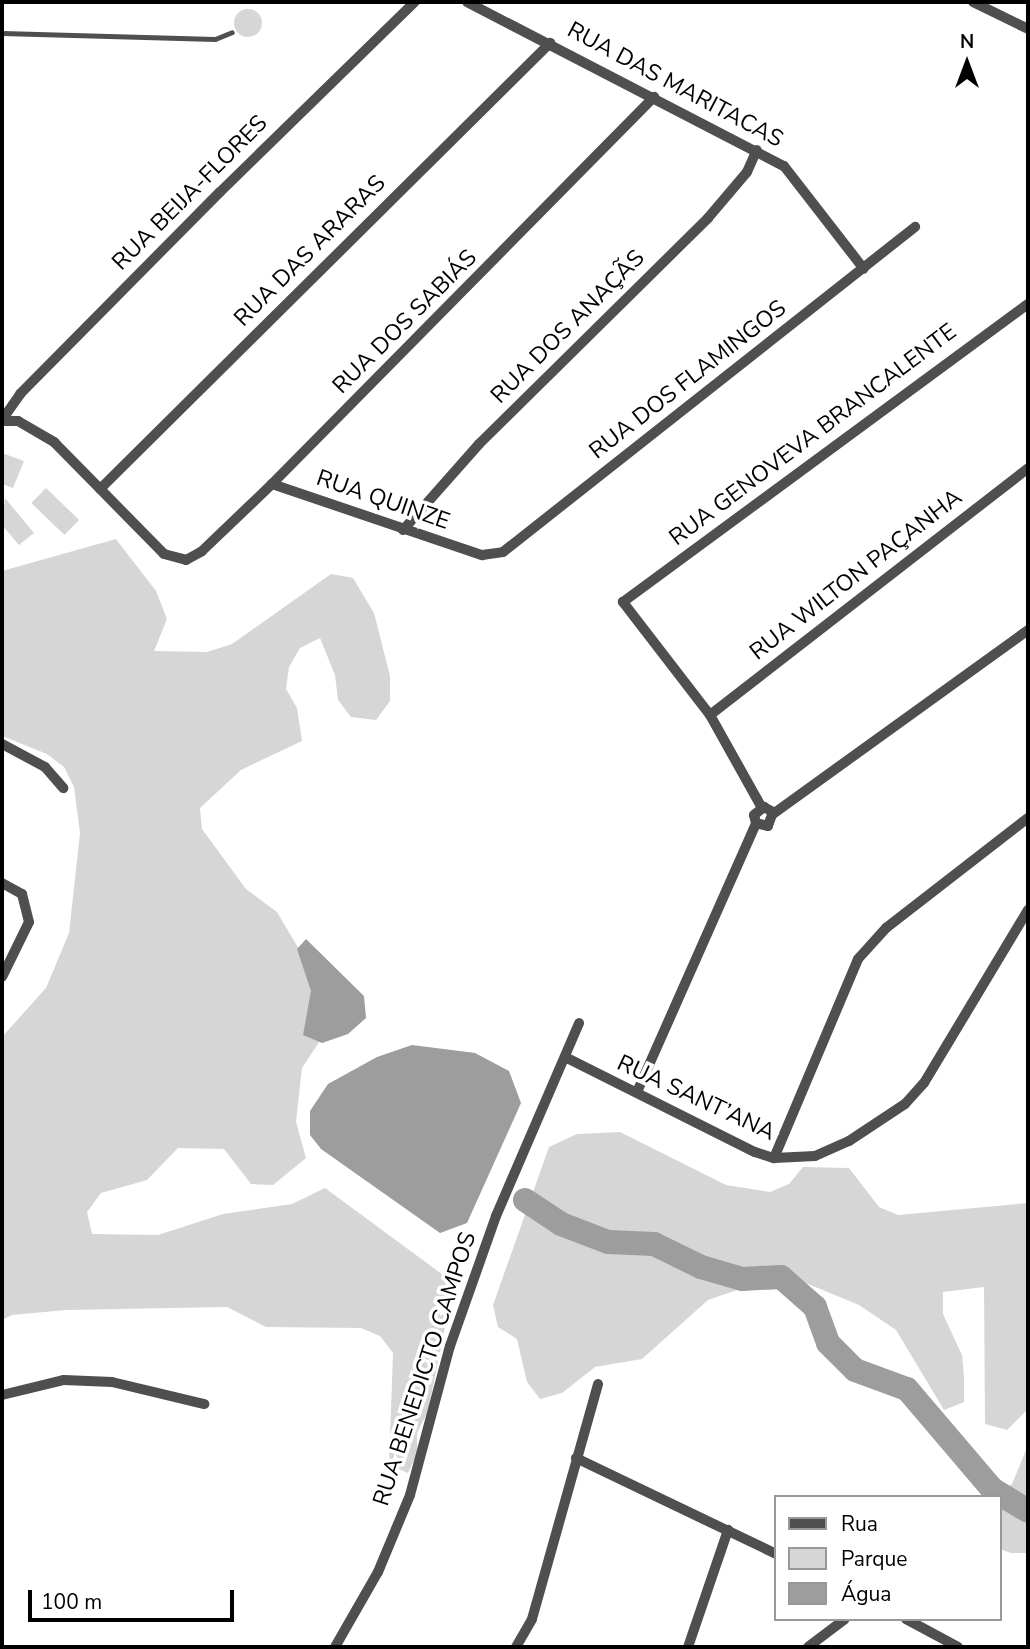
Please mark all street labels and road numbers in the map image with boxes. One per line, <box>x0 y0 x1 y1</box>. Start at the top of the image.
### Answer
street label: RUA DAS MARITACAS <box>562 16 788 154</box>
street label: RUA BEIJA-FLORES <box>107 110 273 276</box>
street label: RUA DAS ARARAS <box>229 170 391 332</box>
street label: RUA DOS SABIÁS <box>327 244 483 400</box>
street label: RUA DOS ANAÇÃS <box>486 245 650 409</box>
street label: RUA DOS FLAMINGOS <box>584 295 792 465</box>
street label: RUA GENOVEVA BRANCALENTE <box>664 318 962 552</box>
street label: RUA QUINZE <box>313 464 453 536</box>
street label: RUA WILTON PAÇANHA <box>745 484 967 666</box>
street label: RUA SANT’ANA <box>613 1049 779 1147</box>
street label: RUA BENEDICTO CAMPOS <box>368 1229 482 1509</box>

